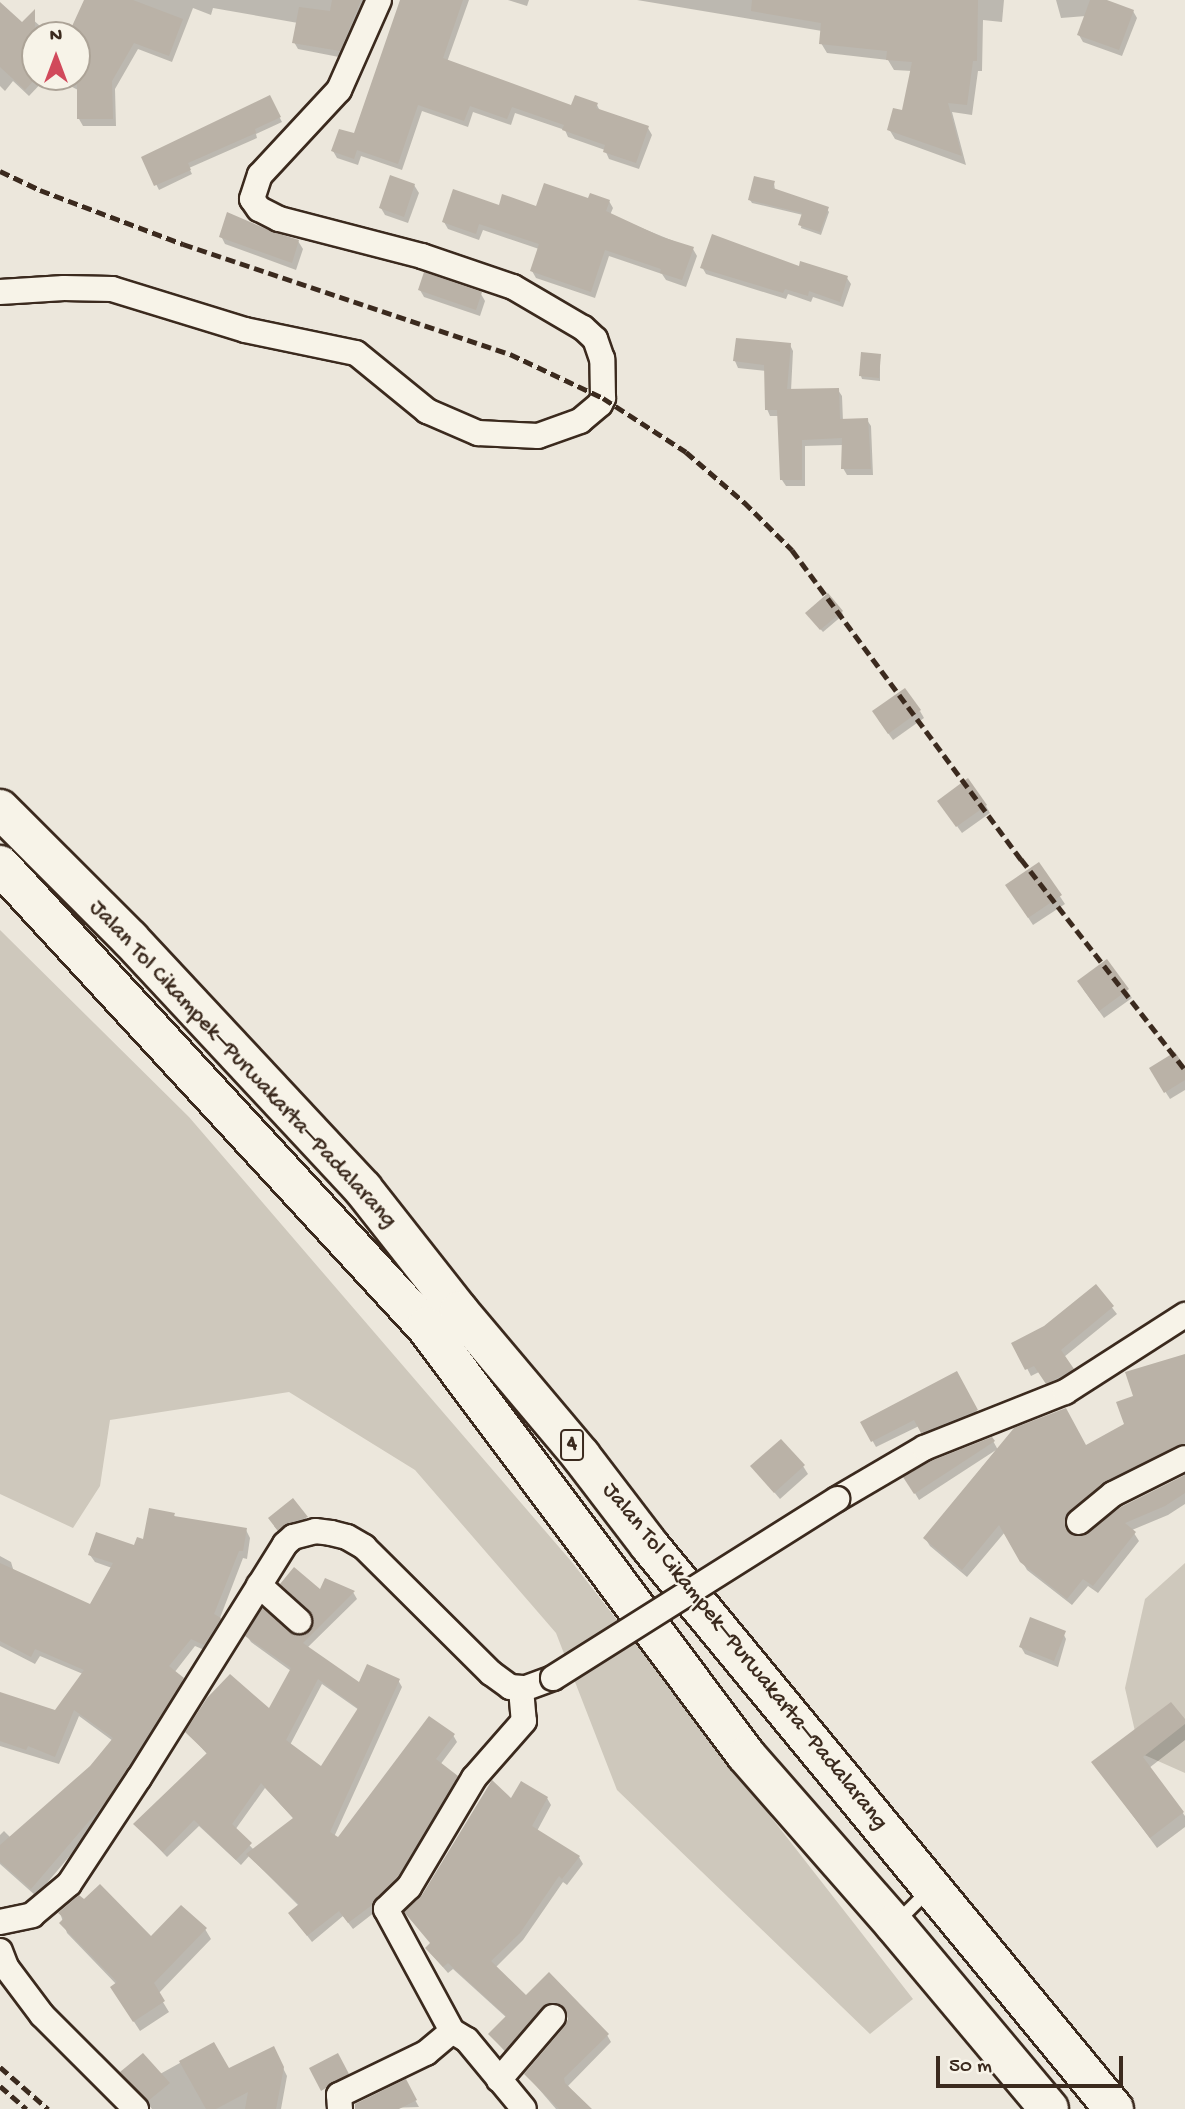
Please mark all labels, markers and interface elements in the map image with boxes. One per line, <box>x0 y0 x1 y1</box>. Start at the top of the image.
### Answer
north arrow <box>21 21 91 91</box>
text: N <box>50 25 62 48</box>
street label: Jalan Tol Cikampek–Purwakarta–Padalarang <box>82 895 402 1235</box>
road number: 4 <box>560 1428 584 1462</box>
street label: Jalan Tol Cikampek–Purwakarta–Padalarang <box>595 1478 893 1836</box>
scale bar <box>940 2042 1127 2086</box>
text: 50 m <box>949 2055 992 2080</box>

